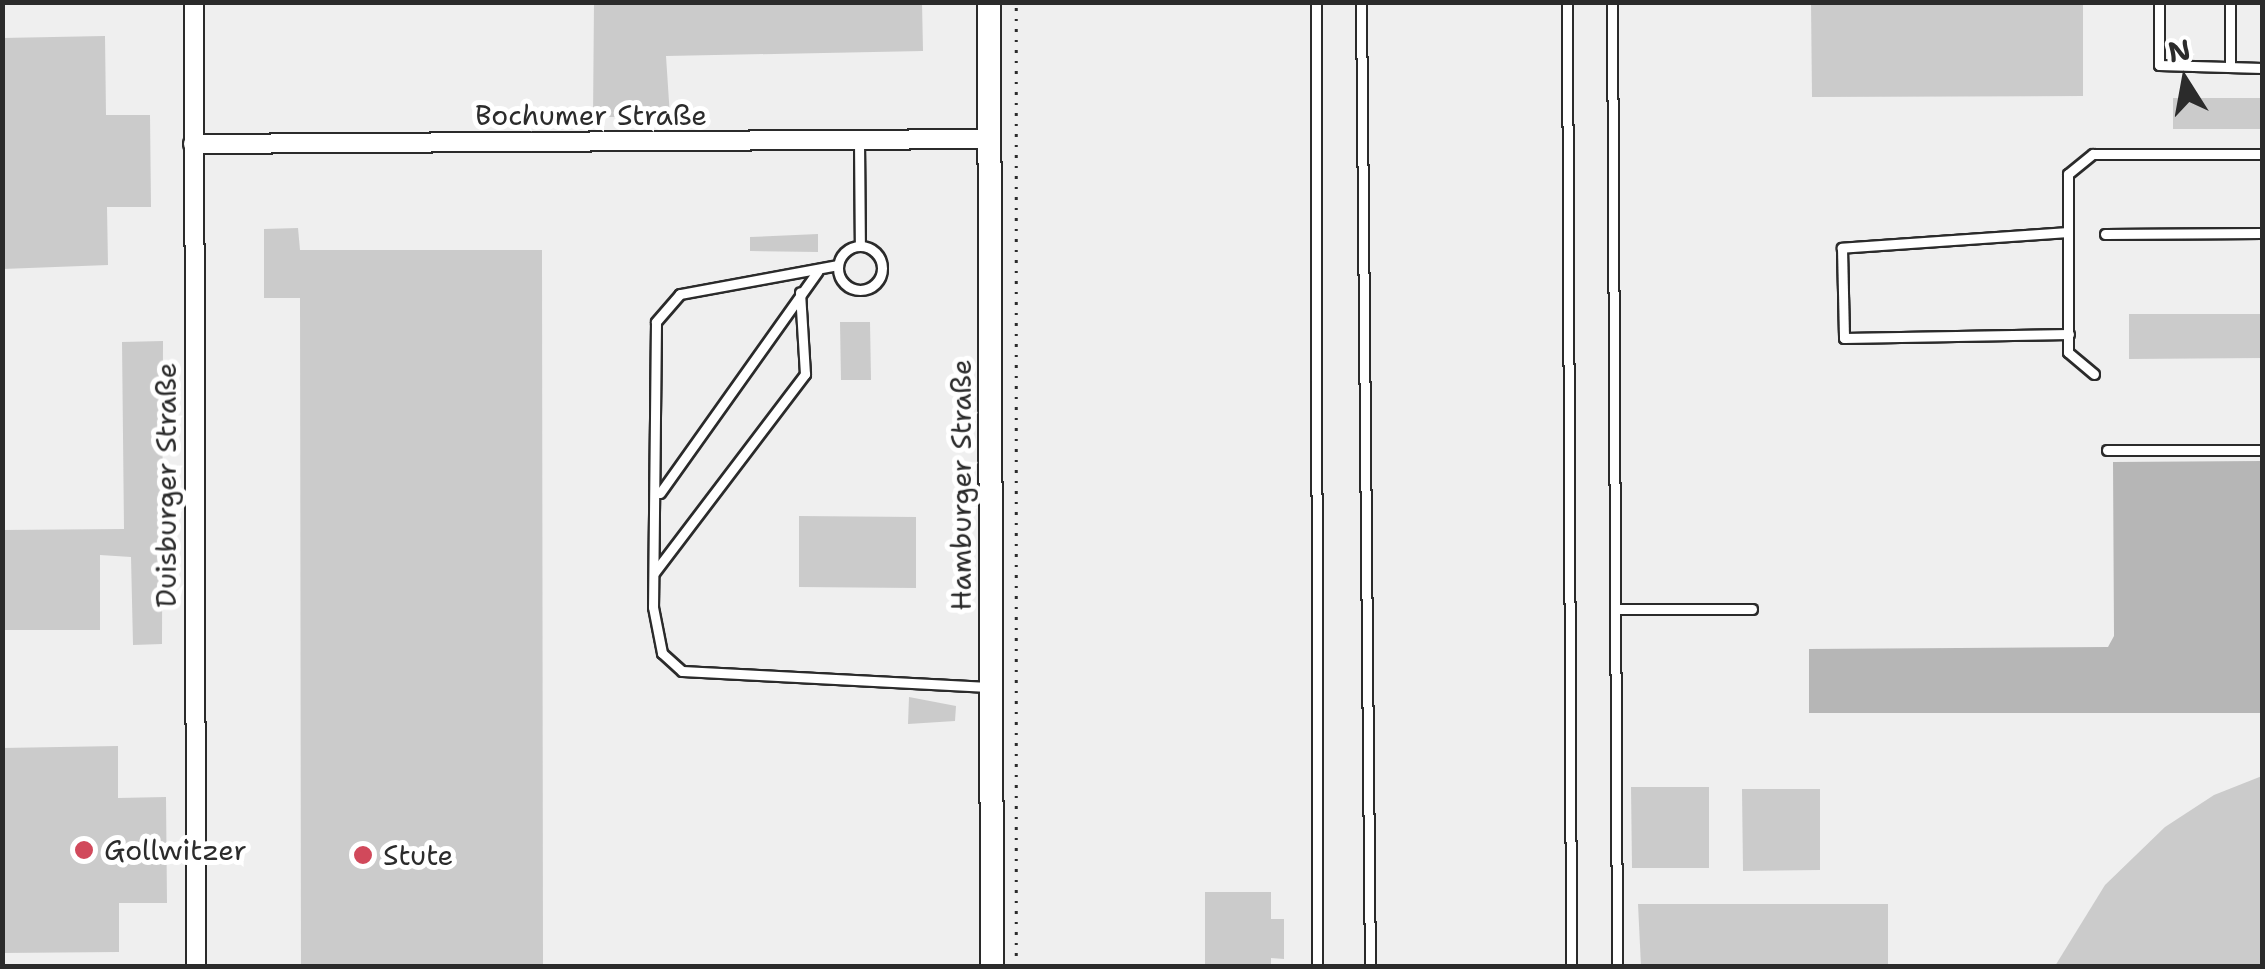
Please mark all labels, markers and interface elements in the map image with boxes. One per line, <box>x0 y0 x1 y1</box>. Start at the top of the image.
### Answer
north arrow <box>2135 30 2235 130</box>
text: N <box>2165 30 2194 71</box>
street label: Bochumer Straße <box>475 98 707 132</box>
street label: Hamburger Straße <box>944 359 978 611</box>
street label: Duisburger Straße <box>149 362 183 608</box>
place label: Gollwitzer <box>104 833 247 867</box>
place label: Stute <box>383 838 453 872</box>
marker: Gollwitzer <box>73 839 95 861</box>
marker: Stute <box>352 844 374 866</box>

